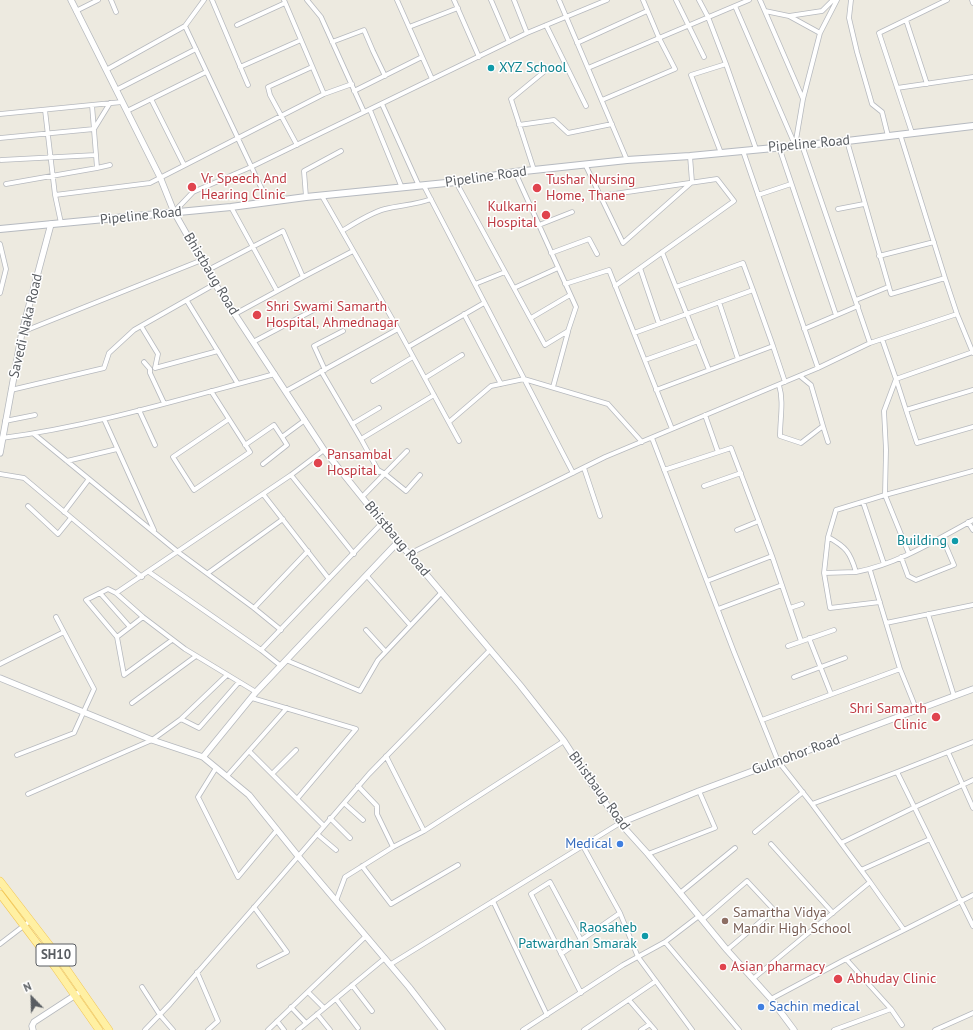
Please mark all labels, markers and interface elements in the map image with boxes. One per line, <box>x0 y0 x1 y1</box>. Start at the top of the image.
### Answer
place label: XYZ School <box>499 60 567 76</box>
marker: XYZ School <box>486 63 496 73</box>
street label: Pipeline Road <box>767 132 851 156</box>
street label: Pipeline Road <box>444 163 528 191</box>
place label: Vr Speech And Hearing Clinic <box>201 171 287 204</box>
place label: Tushar Nursing Home, Thane <box>546 172 635 204</box>
marker: Vr Speech And Hearing Clinic <box>186 181 198 193</box>
marker: Tushar Nursing Home, Thane <box>531 182 543 194</box>
place label: Kulkarni Hospital <box>487 199 537 232</box>
street label: Pipeline Road <box>99 203 183 229</box>
marker: Kulkarni Hospital <box>540 209 552 221</box>
street label: Bhistbaug Road <box>180 230 242 318</box>
street label: Savedi Naka Road <box>6 272 46 380</box>
place label: Shri Swami Samarth Hospital, Ahmednagar <box>266 299 398 332</box>
marker: Shri Swami Samarth Hospital, Ahmednagar <box>251 309 263 321</box>
place label: Pansambal Hospital <box>327 447 392 480</box>
marker: Pansambal Hospital <box>312 457 324 469</box>
street label: Bhistbaug Road <box>361 498 433 580</box>
place label: Building <box>897 533 947 549</box>
marker: Building <box>950 536 960 546</box>
place label: Shri Samarth Clinic <box>849 701 927 734</box>
marker: Shri Samarth Clinic <box>930 711 942 723</box>
street label: Gulmohor Road <box>750 731 842 779</box>
street label: Bhistbaug Road <box>565 748 633 834</box>
place label: Medical <box>565 836 612 852</box>
marker: Medical <box>615 839 625 849</box>
place label: Samartha Vidya Mandir High School <box>733 905 851 938</box>
marker: Samartha Vidya Mandir High School <box>720 916 730 926</box>
place label: Raosaheb Patwardhan Smarak <box>518 920 637 952</box>
marker: Raosaheb Patwardhan Smarak <box>640 931 650 941</box>
road number: SH10 <box>36 944 76 966</box>
place label: Asian pharmacy <box>731 959 825 975</box>
marker: Asian pharmacy <box>718 962 728 972</box>
place label: Abhuday Clinic <box>847 971 936 987</box>
marker: Abhuday Clinic <box>832 973 844 985</box>
north arrow <box>12 978 52 1018</box>
text: N <box>21 979 33 995</box>
place label: Sachin medical <box>769 999 860 1015</box>
marker: Sachin medical <box>756 1002 766 1012</box>

